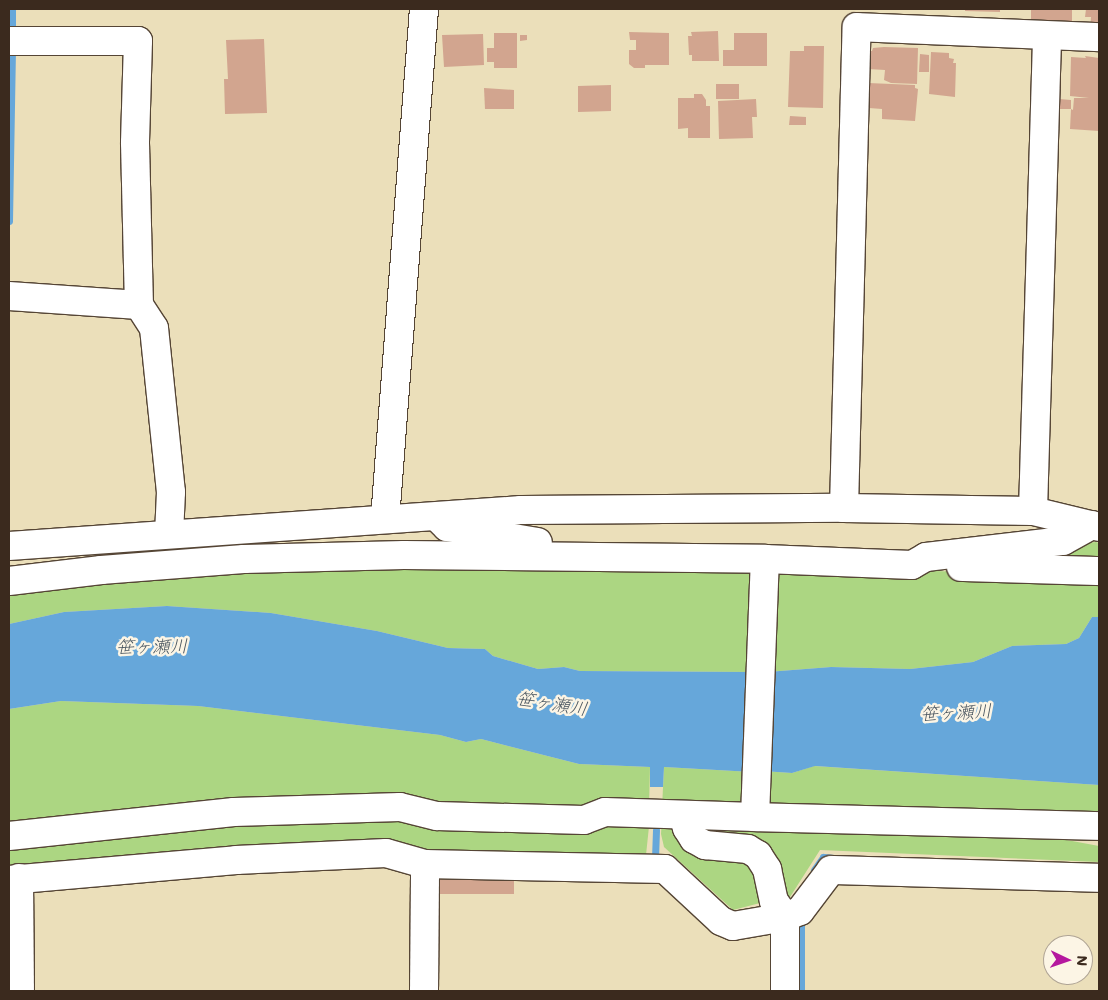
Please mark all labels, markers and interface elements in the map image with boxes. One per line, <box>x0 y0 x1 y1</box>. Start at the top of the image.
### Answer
water label: 笹ヶ瀬川 <box>116 635 188 657</box>
water label: 笹ヶ瀬川 <box>515 687 589 719</box>
water label: 笹ヶ瀬川 <box>919 699 993 725</box>
north arrow <box>1043 935 1093 985</box>
text: N <box>1073 955 1092 967</box>

